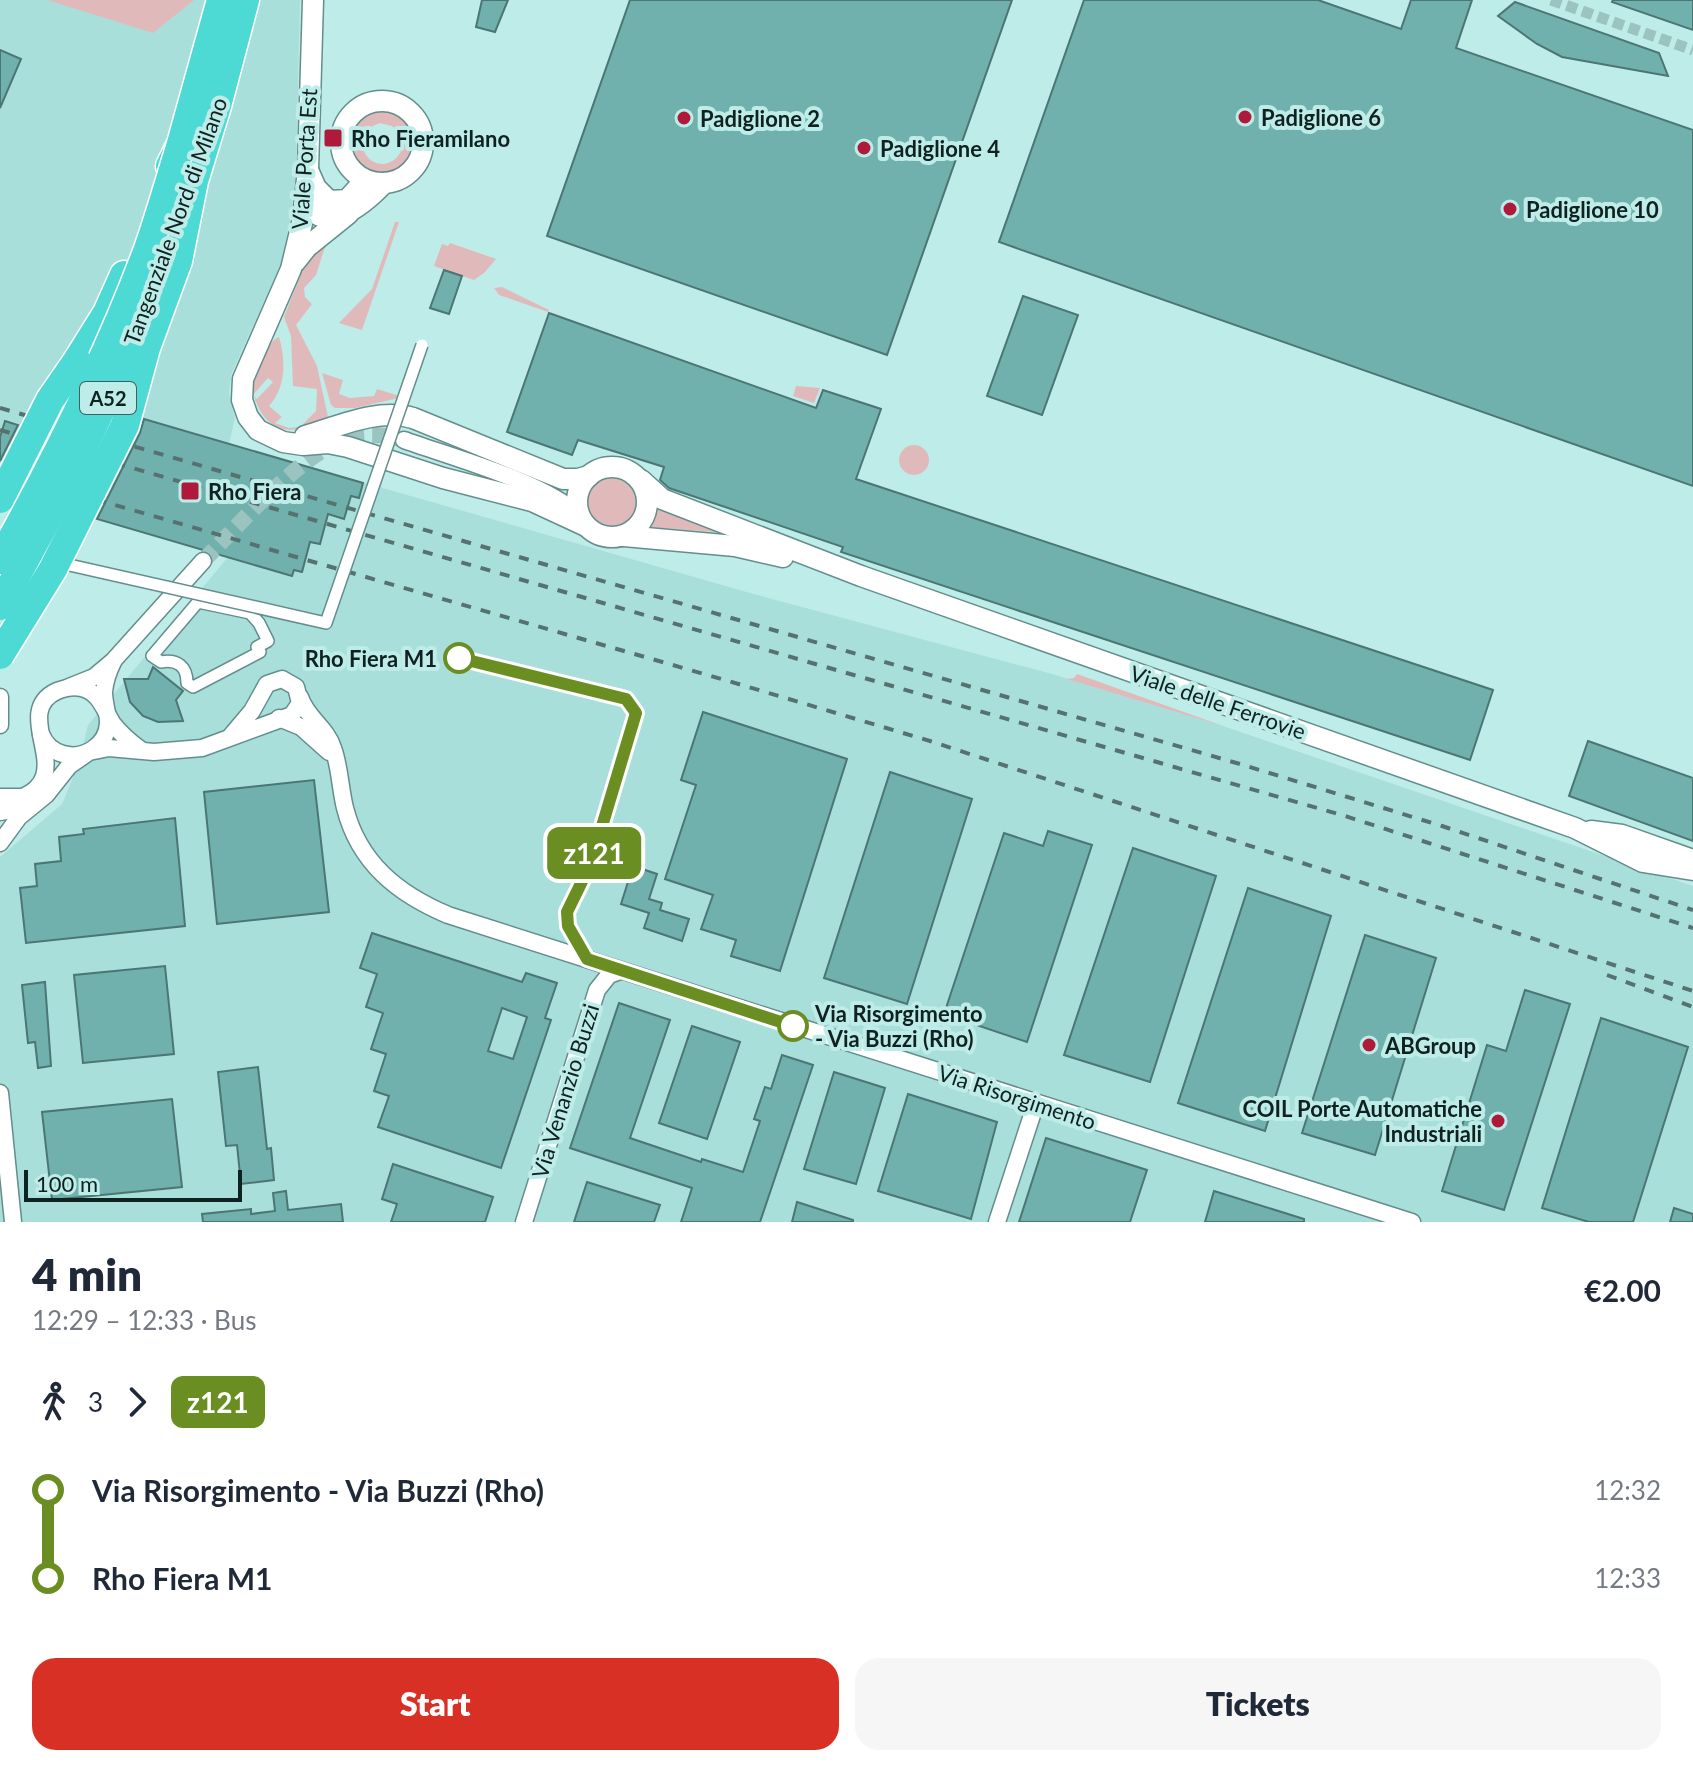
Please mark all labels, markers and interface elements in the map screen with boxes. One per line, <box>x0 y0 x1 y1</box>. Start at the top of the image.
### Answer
street label: Viale Porta Est <box>286 88 322 230</box>
street label: Tangenziale Nord di Milano <box>118 93 232 349</box>
place label: Padiglione 6 <box>1261 104 1381 131</box>
place label: Padiglione 2 <box>700 105 820 132</box>
marker: Padiglione 6 <box>1236 108 1254 126</box>
marker: Padiglione 2 <box>675 109 693 127</box>
place label: Rho Fieramilano <box>351 125 510 152</box>
marker: Rho Fieramilano <box>322 127 344 149</box>
place label: Padiglione 4 <box>880 135 1000 162</box>
marker: Padiglione 4 <box>855 139 873 157</box>
place label: Padiglione 10 <box>1526 196 1659 223</box>
marker: Padiglione 10 <box>1501 200 1519 218</box>
road number: A52 <box>80 382 136 414</box>
place label: Rho Fiera <box>208 478 301 505</box>
marker: Rho Fiera <box>179 480 201 502</box>
marker: Rho Fiera M1 <box>444 643 474 673</box>
place label: Rho Fiera M1 <box>305 645 437 672</box>
street label: Viale delle Ferrovie <box>1127 659 1309 745</box>
line badge: z121 <box>538 827 650 879</box>
text: z121 <box>563 836 625 870</box>
street label: Via Venanzio Buzzi <box>526 1000 604 1182</box>
place label: Via Risorgimento - Via Buzzi (Rho) <box>814 1000 983 1052</box>
marker: Via Risorgimento - Via Buzzi (Rho) <box>778 1011 808 1041</box>
place label: ABGroup <box>1384 1032 1476 1059</box>
marker: ABGroup <box>1360 1036 1378 1054</box>
street label: Via Risorgimento <box>935 1059 1099 1135</box>
place label: COIL Porte Automatiche Industriali <box>1242 1095 1482 1147</box>
marker: COIL Porte Automatiche Industriali <box>1489 1112 1507 1130</box>
scale bar <box>24 1166 242 1202</box>
text: 100 m <box>36 1170 98 1197</box>
text: 4 min <box>32 1248 142 1300</box>
text: €2.00 <box>1584 1272 1661 1308</box>
text: 12:29 – 12:33 · Bus <box>32 1304 256 1336</box>
icon: walk <box>32 1380 76 1424</box>
icon: forward <box>115 1380 159 1424</box>
text: z121 <box>187 1385 249 1419</box>
text: 3 <box>88 1386 103 1418</box>
text: Via Risorgimento - Via Buzzi (Rho) <box>92 1472 544 1508</box>
text: 12:32 <box>1594 1474 1661 1506</box>
text: Rho Fiera M1 <box>92 1560 272 1596</box>
text: 12:33 <box>1594 1562 1661 1594</box>
button: Start <box>32 1658 839 1750</box>
button: Tickets <box>855 1658 1661 1750</box>

